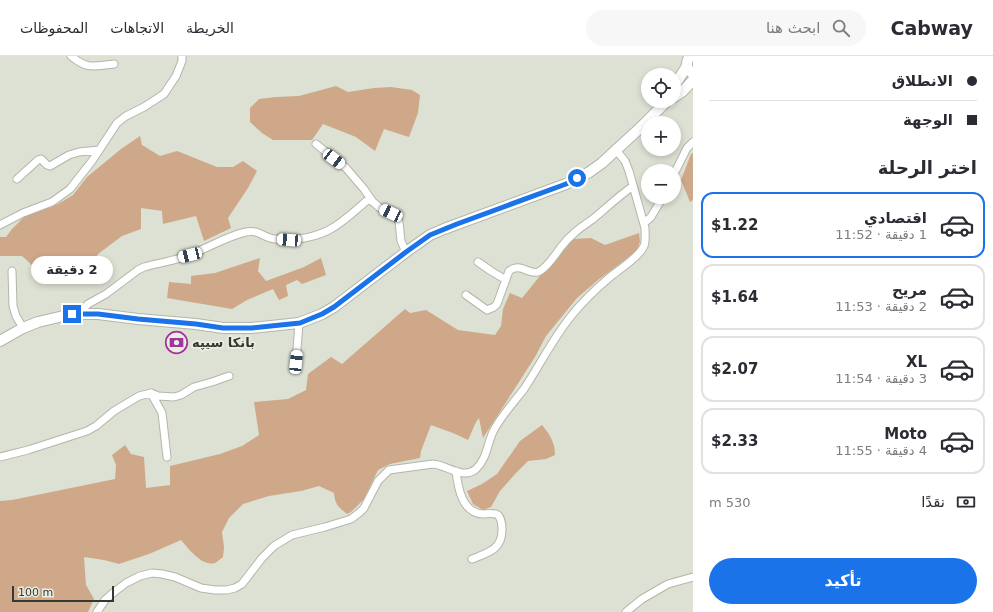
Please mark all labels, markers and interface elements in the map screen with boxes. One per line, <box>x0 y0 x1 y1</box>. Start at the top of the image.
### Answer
search box <box>586 10 866 46</box>
icon: search <box>830 17 852 39</box>
text: Cabway <box>890 17 973 39</box>
text: ابحث هنا <box>766 19 820 37</box>
text: المحفوظات <box>20 20 88 36</box>
text: الاتجاهات <box>110 20 164 36</box>
text: الخريطة <box>186 20 234 36</box>
map controls <box>641 68 681 204</box>
button: locate <box>641 68 681 108</box>
text: الانطلاق <box>892 72 953 90</box>
text: الوجهة <box>903 111 953 129</box>
button: + <box>641 116 681 156</box>
car <box>321 147 347 171</box>
text: اختر الرحلة <box>878 157 977 178</box>
button: − <box>641 164 681 204</box>
route start <box>568 169 586 187</box>
car <box>378 202 404 224</box>
icon: car <box>939 207 975 243</box>
text: اقتصادي <box>864 209 927 227</box>
text: $1.22 <box>711 216 758 234</box>
text: 1 دقيقة · 11:52 <box>835 227 927 242</box>
car <box>277 233 301 247</box>
car <box>177 246 203 264</box>
callout: 2 دقيقة <box>31 256 113 284</box>
text: 2 دقيقة <box>46 262 98 277</box>
icon: car <box>939 279 975 315</box>
text: مريح <box>892 281 927 299</box>
text: $1.64 <box>711 288 758 306</box>
text: 2 دقيقة · 11:53 <box>835 299 927 314</box>
route end <box>63 305 81 323</box>
bank icon: بانکا سیپە <box>164 329 190 355</box>
place label: بانکا سیپە <box>192 335 255 350</box>
car <box>289 349 303 375</box>
icon: car <box>939 351 975 387</box>
text: XL <box>906 353 927 371</box>
text: $2.07 <box>711 360 758 378</box>
text: 3 دقيقة · 11:54 <box>835 371 927 386</box>
icon: car <box>939 423 975 459</box>
text: Moto <box>884 425 927 443</box>
text: $2.33 <box>711 432 758 450</box>
text: 4 دقيقة · 11:55 <box>835 443 927 458</box>
icon: cash <box>955 491 977 513</box>
text: نقدًا <box>921 493 945 511</box>
text: 530 m <box>709 495 751 510</box>
button: تأكيد <box>709 558 977 604</box>
scale bar <box>12 584 114 603</box>
text: 100 m <box>18 586 53 599</box>

